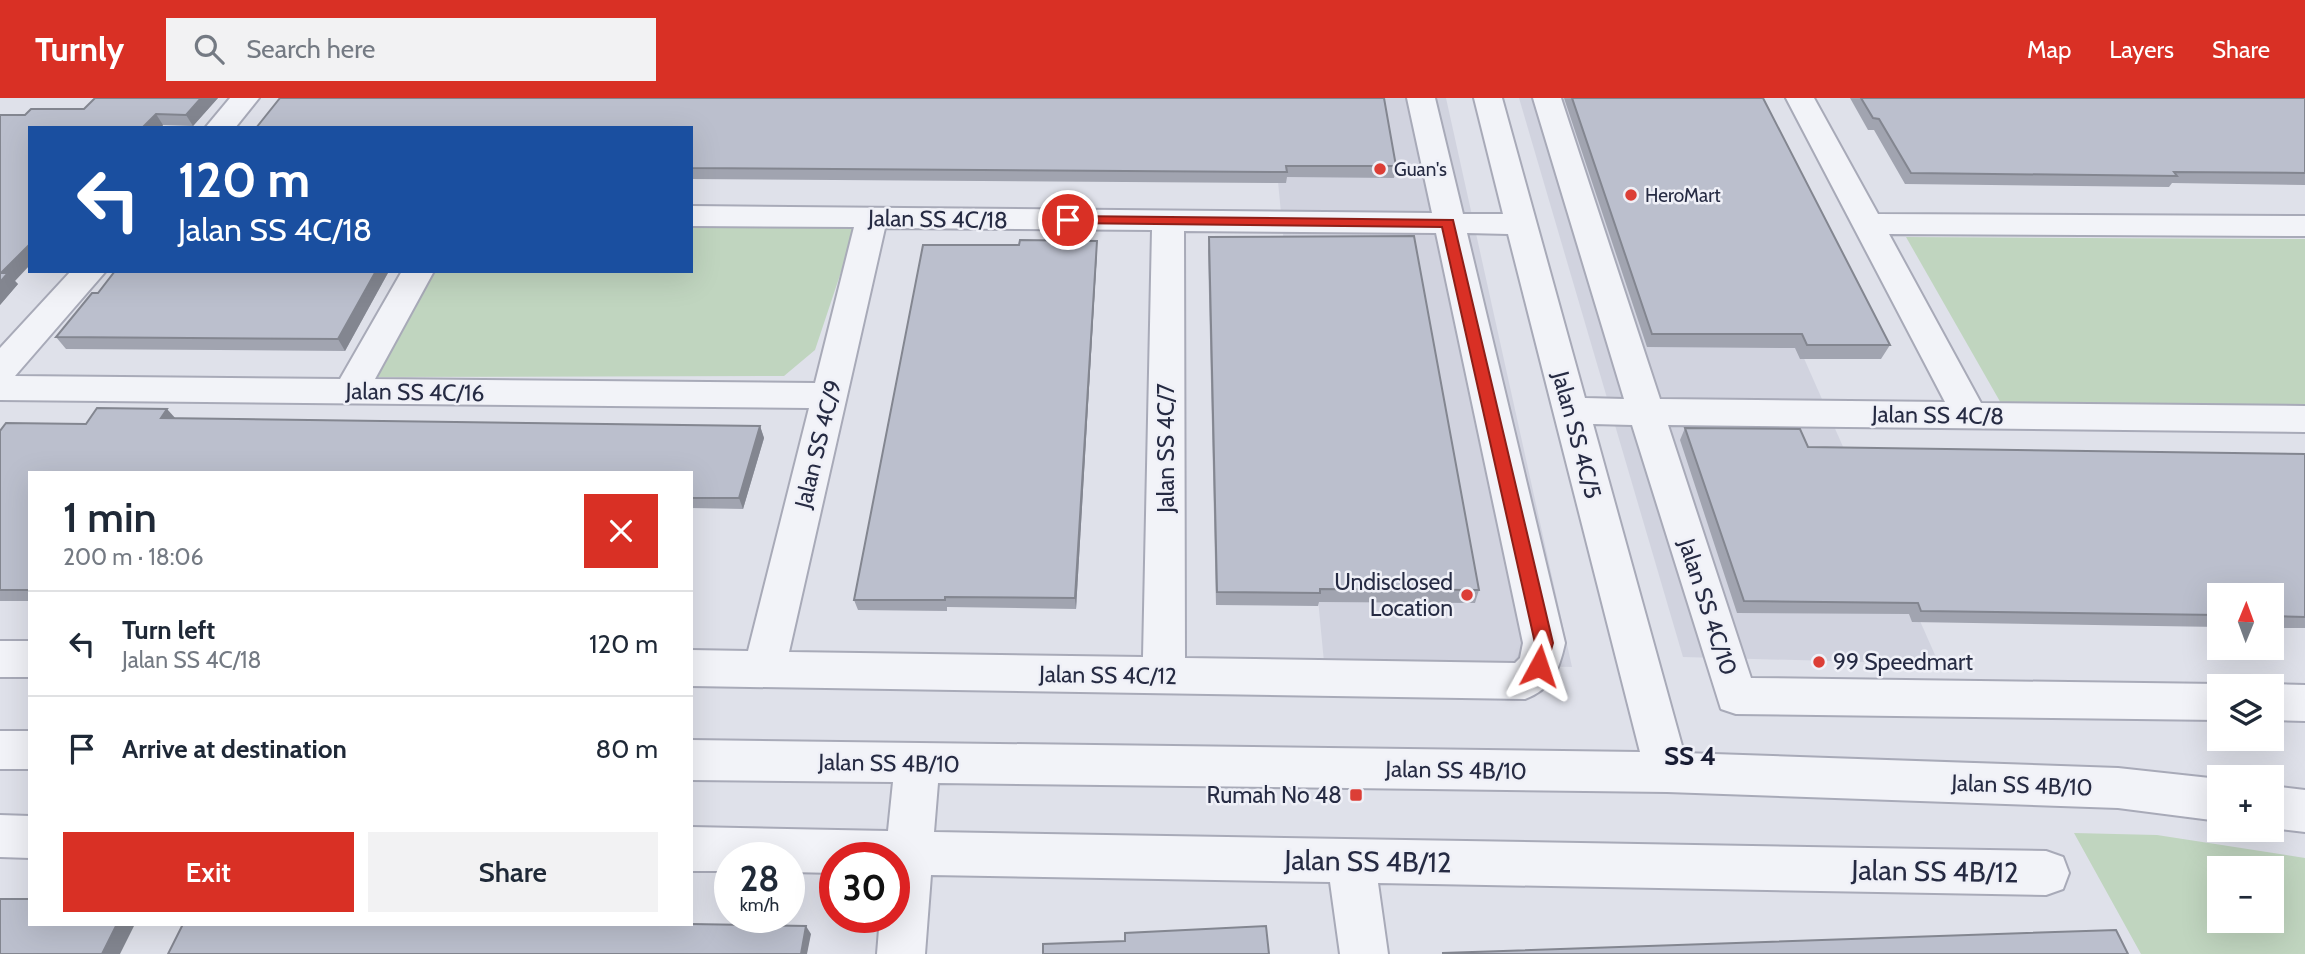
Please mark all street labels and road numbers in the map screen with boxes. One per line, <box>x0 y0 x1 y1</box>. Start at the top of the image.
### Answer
street label: Jalan SS 4C/18 <box>867 204 1008 234</box>
street label: Jalan SS 4C/5 <box>1546 367 1607 502</box>
street label: Jalan SS 4C/16 <box>344 377 485 407</box>
street label: Jalan SS 4C/9 <box>788 377 847 512</box>
street label: Jalan SS 4C/7 <box>1152 383 1180 514</box>
street label: Jalan SS 4C/8 <box>1871 400 2004 430</box>
street label: Jalan SS 4C/10 <box>1672 534 1743 679</box>
street label: Jalan SS 4C/12 <box>1038 660 1177 690</box>
street label: Jalan SS 4B/10 <box>817 748 960 778</box>
street label: Jalan SS 4B/10 <box>1384 755 1527 785</box>
street label: Jalan SS 4B/10 <box>1950 769 2093 801</box>
street label: Jalan SS 4B/12 <box>1283 843 1452 879</box>
street label: Jalan SS 4B/12 <box>1850 853 2019 889</box>

